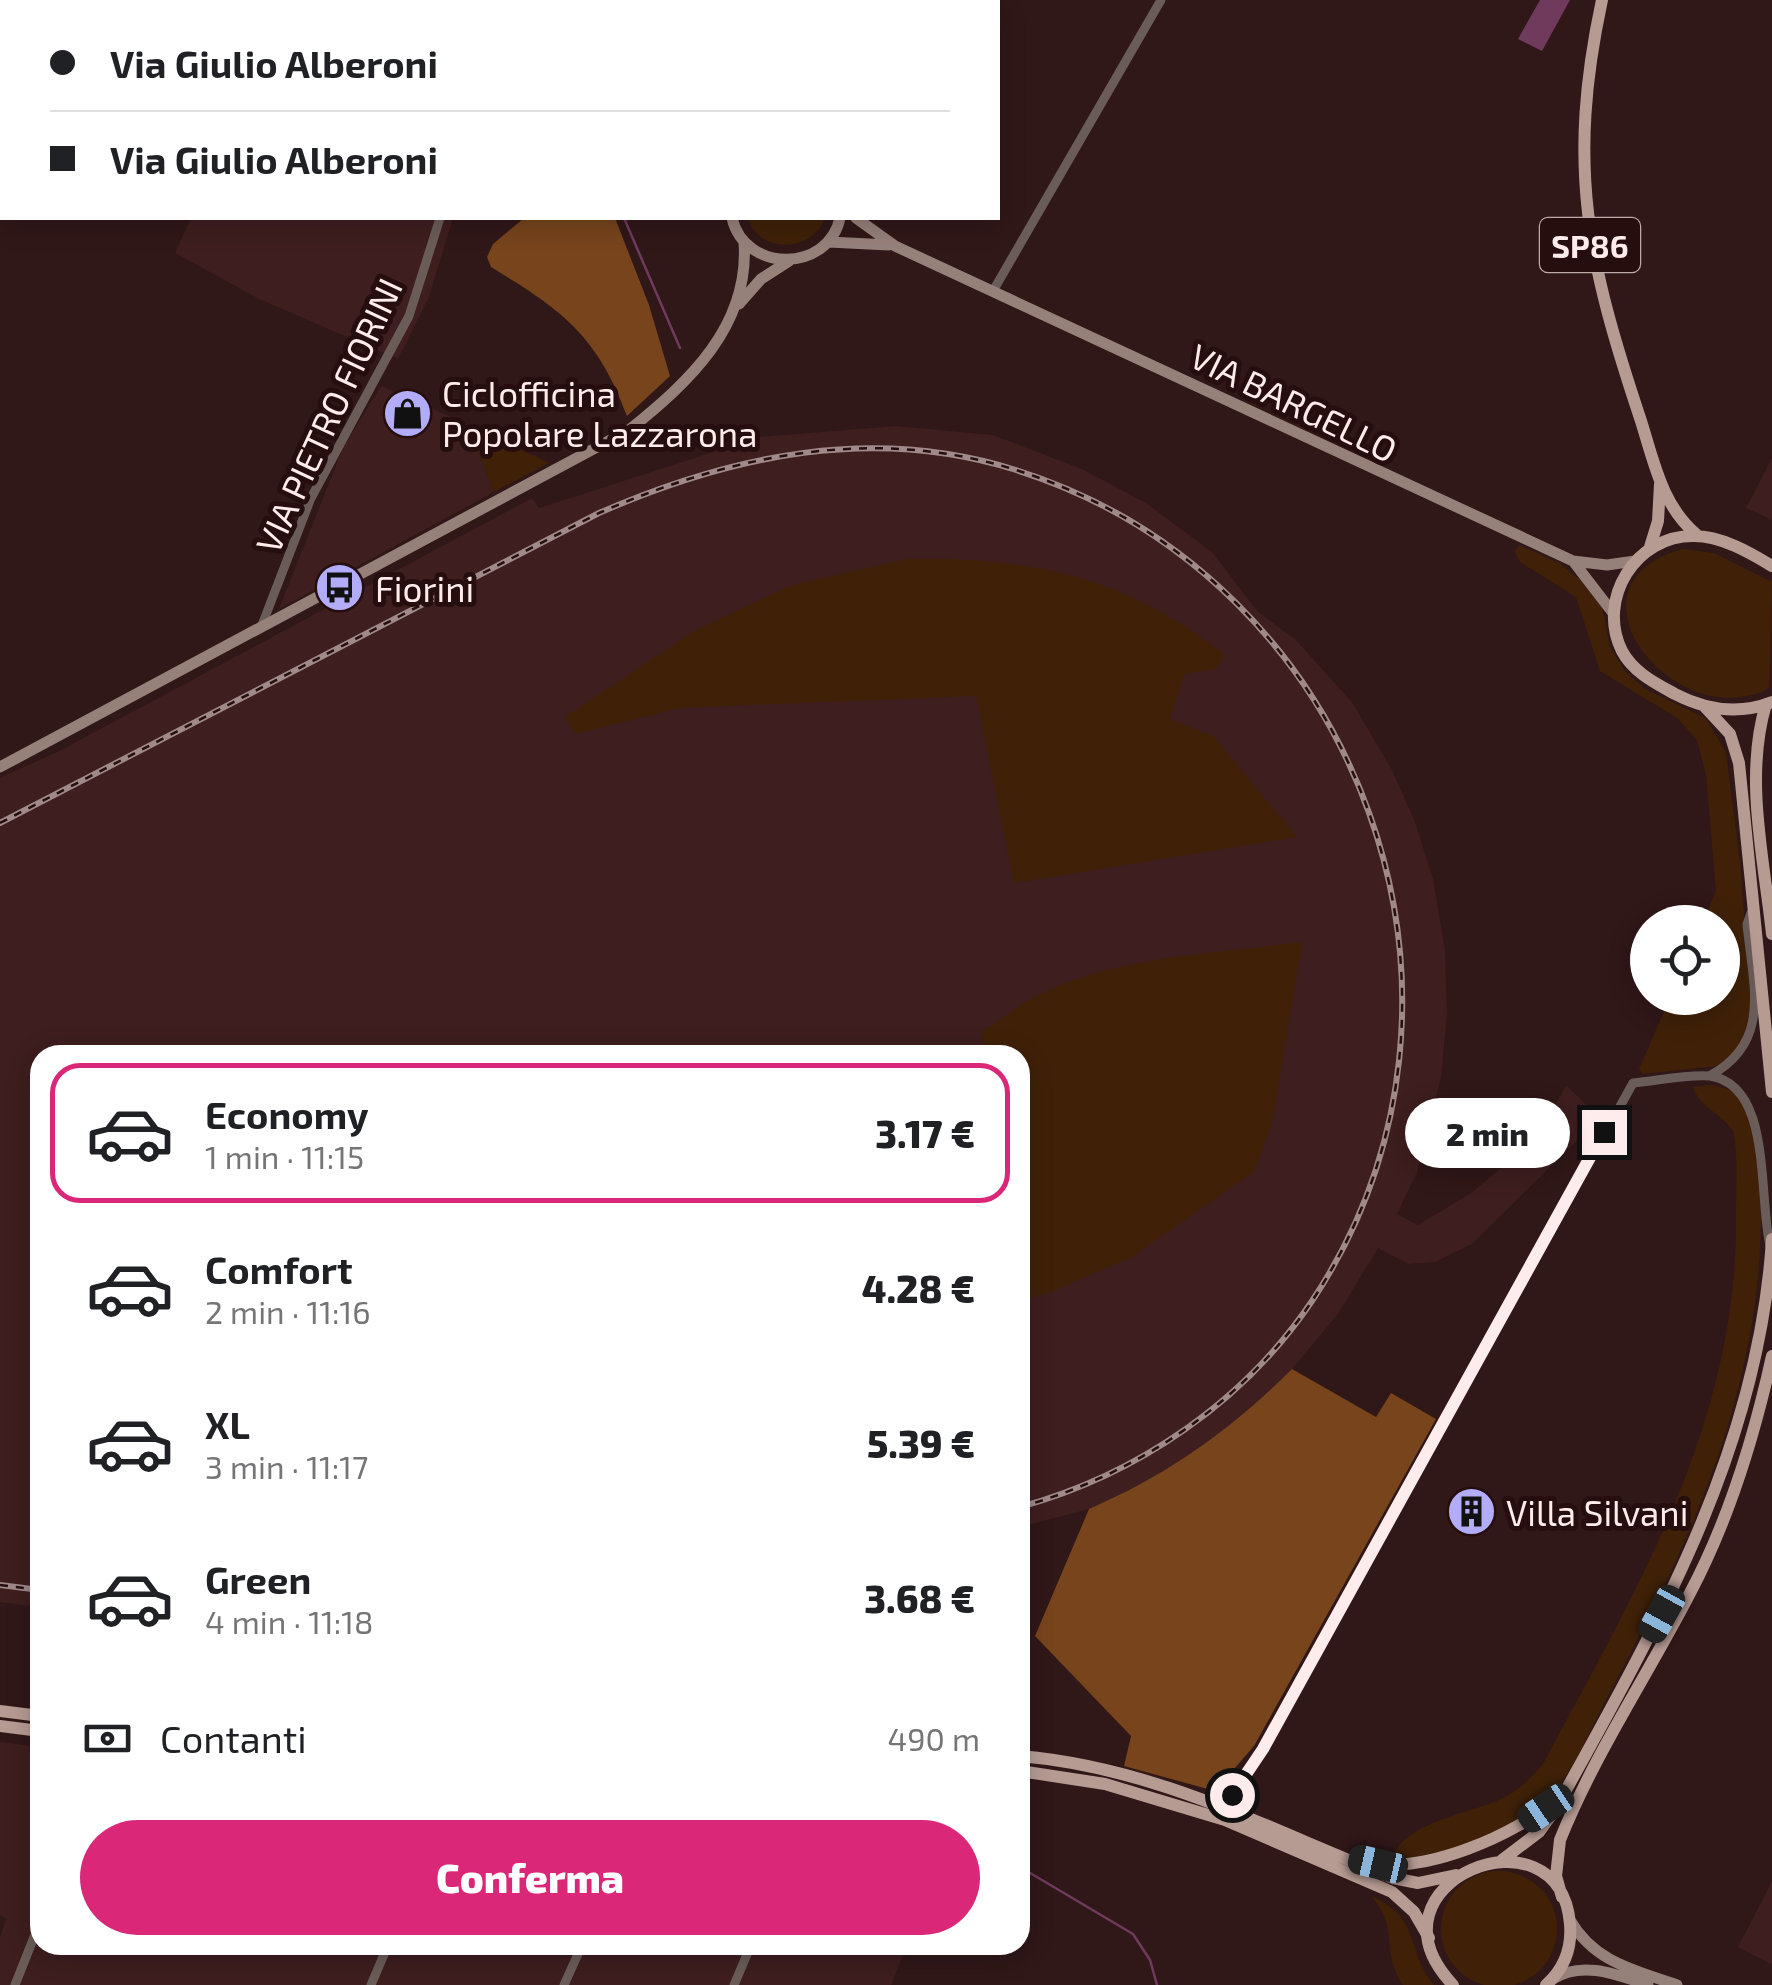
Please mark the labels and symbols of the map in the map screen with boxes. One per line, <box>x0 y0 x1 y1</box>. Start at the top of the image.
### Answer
road number: SP86 <box>1540 218 1640 272</box>
street label: VIA PIETRO FIORINI <box>246 271 410 559</box>
street label: VIA BARGELLO <box>1184 334 1404 470</box>
place label: Ciclofficina Popolare Lazzarona <box>442 372 757 454</box>
shop icon: Ciclofficina Popolare Lazzarona <box>381 387 433 439</box>
bus stop icon: Fiorini <box>314 562 366 614</box>
place label: Fiorini <box>375 567 474 609</box>
callout: 2 min <box>1404 1097 1569 1167</box>
route end <box>1582 1110 1627 1155</box>
building icon: Villa Silvani <box>1445 1486 1497 1538</box>
place label: Villa Silvani <box>1506 1491 1688 1533</box>
car <box>1634 1580 1690 1648</box>
route start <box>1210 1773 1255 1818</box>
car <box>1513 1779 1579 1837</box>
car <box>1345 1843 1411 1885</box>

